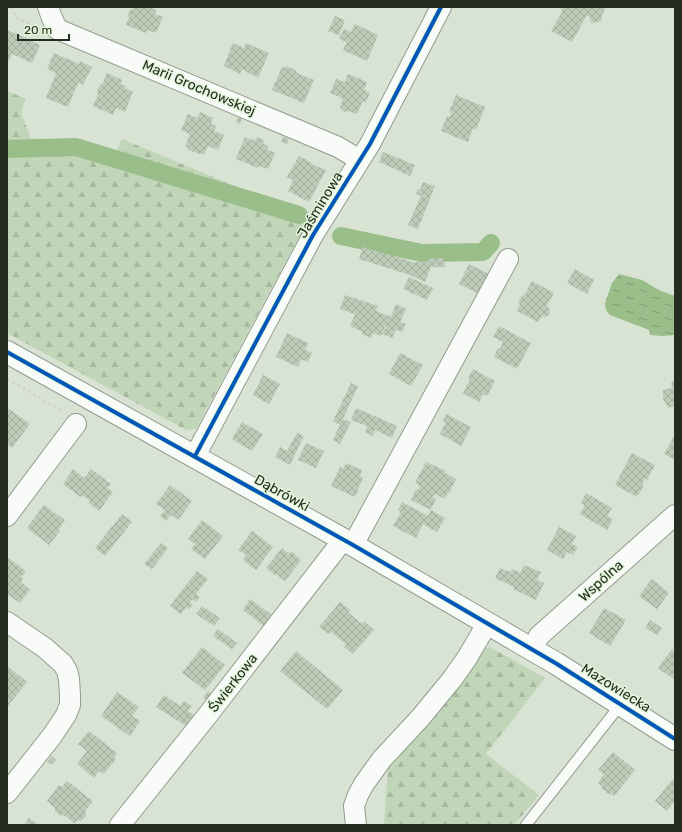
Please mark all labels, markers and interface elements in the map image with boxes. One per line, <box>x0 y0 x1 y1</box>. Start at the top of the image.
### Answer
scale bar <box>18 16 69 42</box>
text: 20 m <box>24 23 52 37</box>
street label: Marii Grochowskiej <box>140 56 258 120</box>
street label: Jaśminowa <box>294 169 346 241</box>
street label: Dąbrówki <box>251 471 313 515</box>
street label: Wspólna <box>575 557 627 605</box>
street label: Świerkowa <box>204 650 261 716</box>
street label: Mazowiecka <box>578 660 654 716</box>

